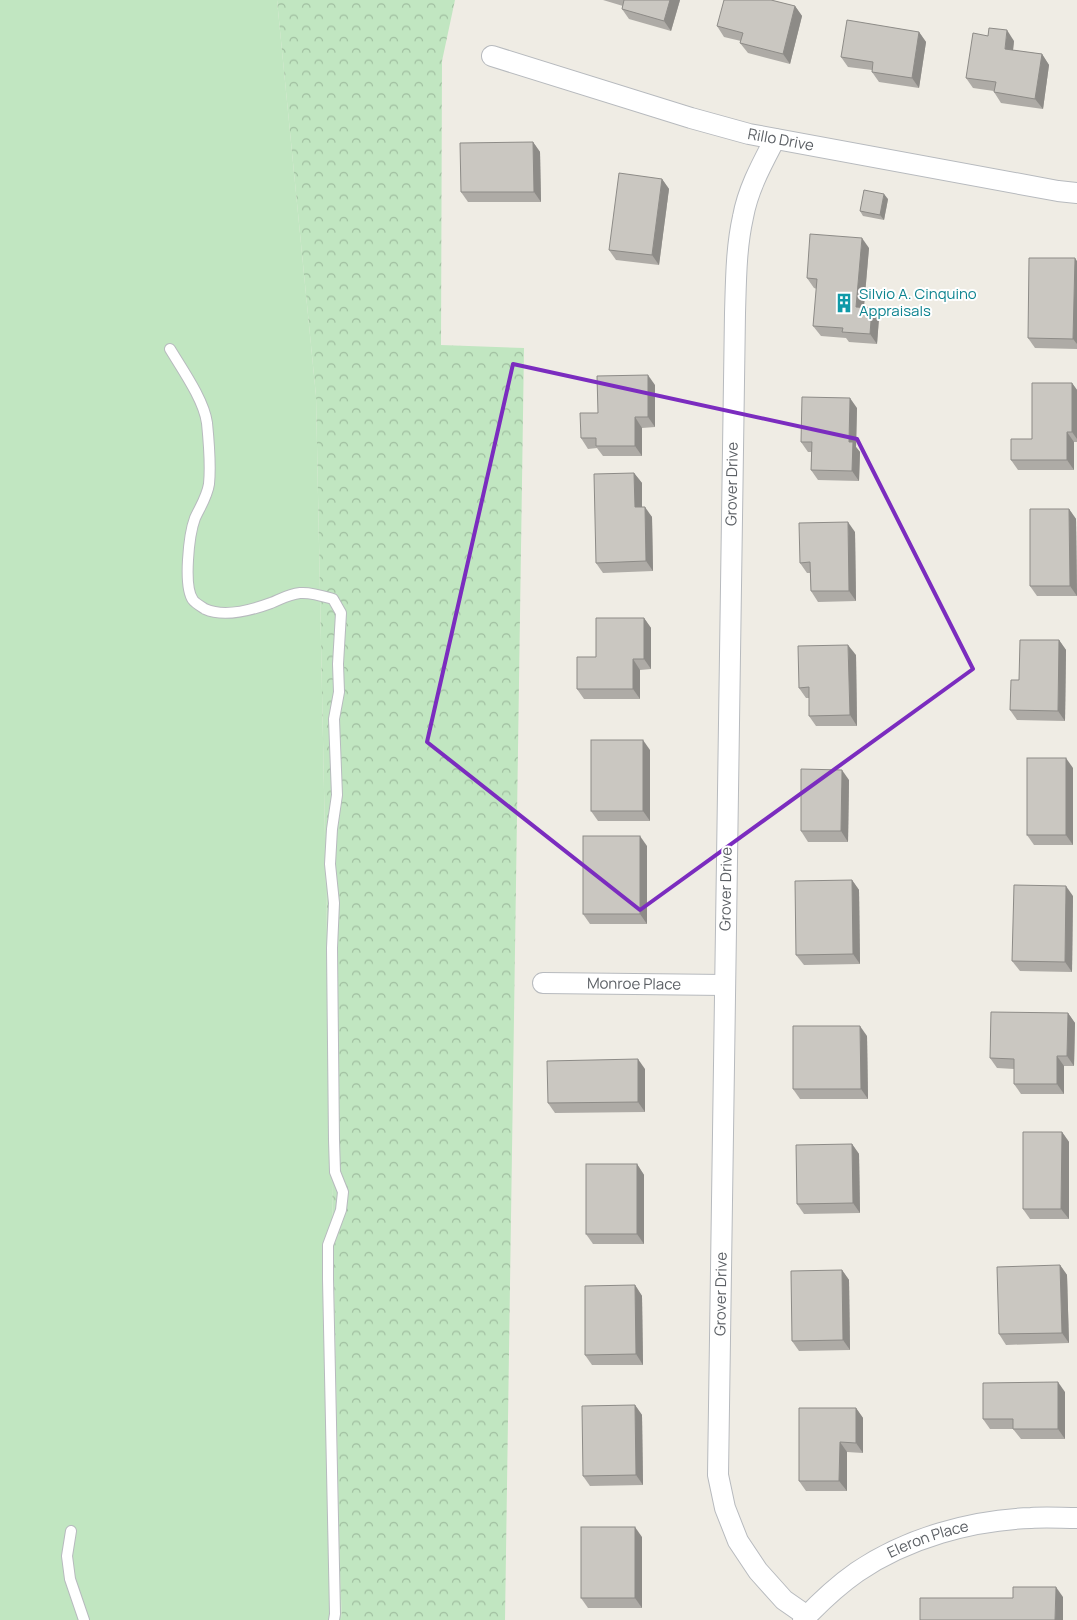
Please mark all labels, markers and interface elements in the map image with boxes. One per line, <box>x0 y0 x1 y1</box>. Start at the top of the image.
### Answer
street label: Rillo Drive <box>746 123 816 156</box>
place label: Silvio A. Cinquino Appraisals <box>859 283 977 321</box>
building icon: Silvio A. Cinquino Appraisals <box>833 292 855 314</box>
street label: Grover Drive <box>720 442 743 526</box>
street label: Grover Drive <box>714 847 737 931</box>
street label: Monroe Place <box>587 972 681 995</box>
street label: Grover Drive <box>709 1252 732 1336</box>
street label: Eleron Place <box>883 1515 971 1563</box>

